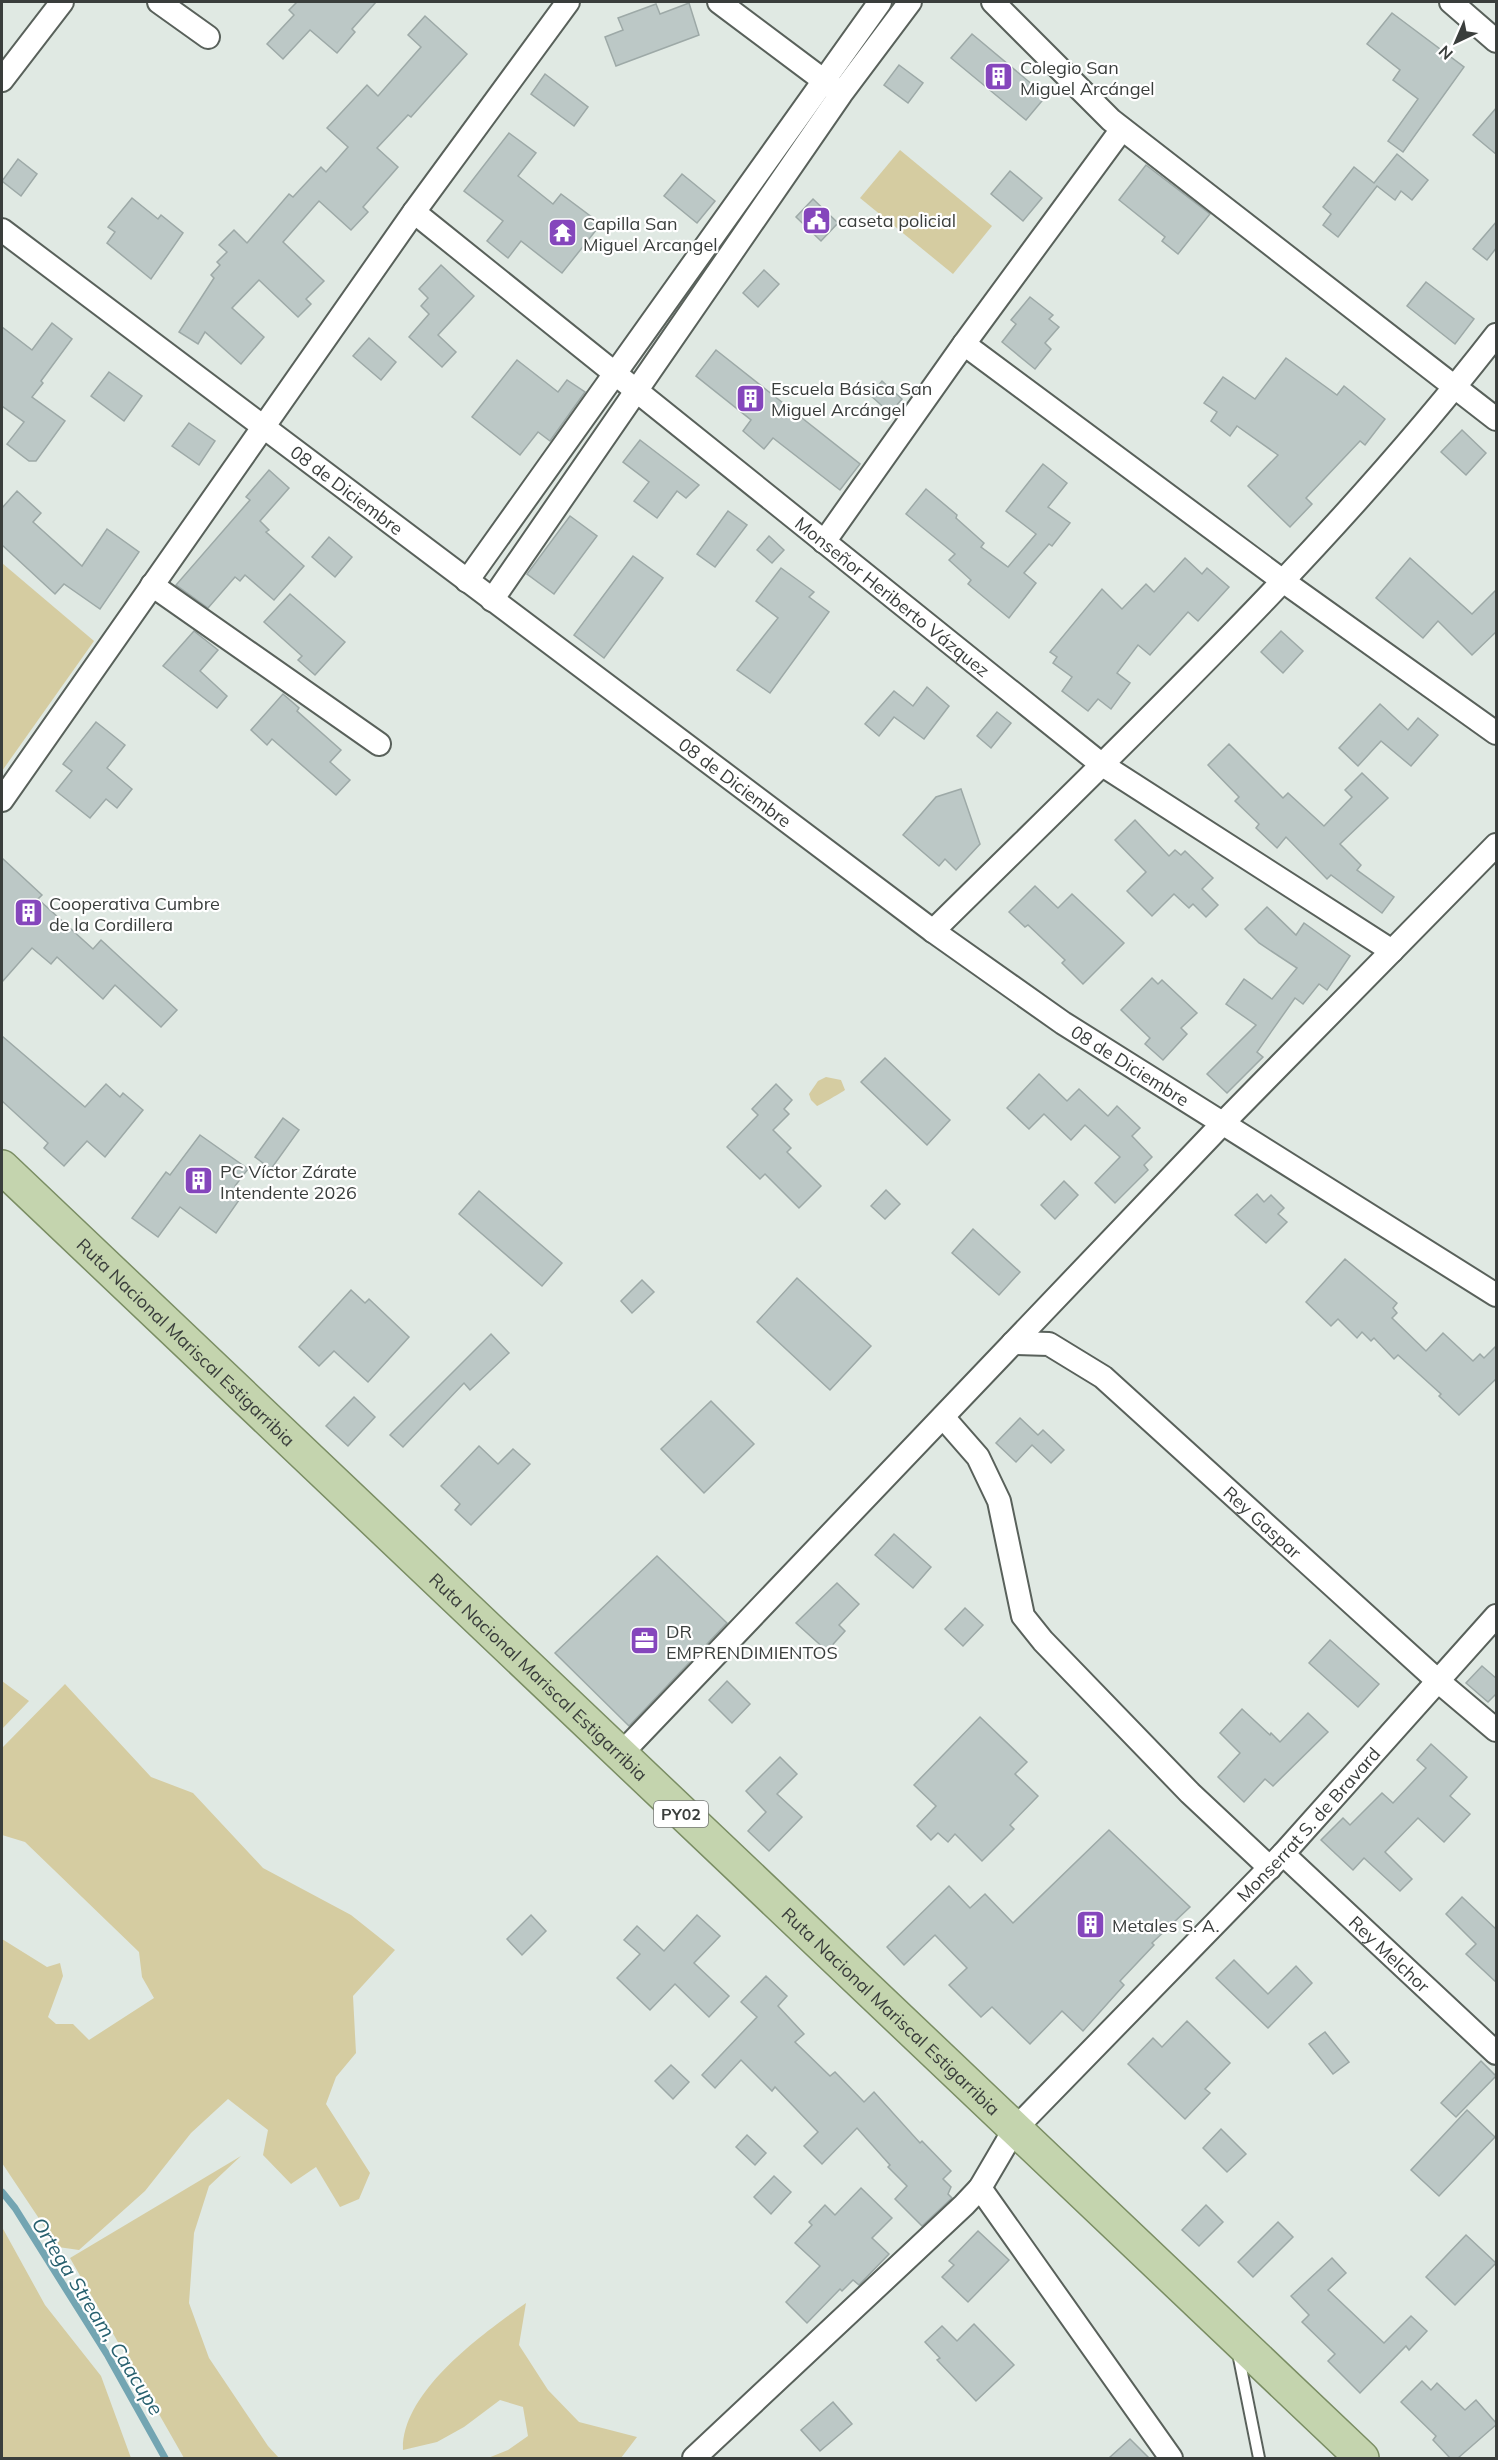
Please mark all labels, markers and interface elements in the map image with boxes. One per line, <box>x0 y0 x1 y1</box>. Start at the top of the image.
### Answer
north arrow <box>1426 12 1486 72</box>
text: N <box>1434 41 1457 64</box>
place label: Colegio San Miguel Arcángel <box>1020 56 1155 100</box>
building icon: Colegio San Miguel Arcángel <box>983 61 1015 93</box>
public building icon: caseta policial <box>801 204 833 236</box>
place label: caseta policial <box>838 209 956 232</box>
place label: Capilla San Miguel Arcangel <box>583 212 718 256</box>
temple icon: Capilla San Miguel Arcangel <box>546 217 578 249</box>
place label: Escuela Básica San Miguel Arcángel <box>771 377 932 421</box>
building icon: Escuela Básica San Miguel Arcángel <box>734 382 766 414</box>
street label: 08 de Diciembre <box>286 440 408 540</box>
street label: Monseñor Heriberto Vázquez <box>791 511 995 682</box>
street label: 08 de Diciembre <box>674 732 796 832</box>
place label: Cooperativa Cumbre de la Cordillera <box>49 892 220 936</box>
building icon: Cooperativa Cumbre de la Cordillera <box>12 897 44 929</box>
street label: 08 de Diciembre <box>1067 1019 1194 1111</box>
place label: PC Víctor Zárate Intendente 2026 <box>220 1160 357 1204</box>
building icon: PC Víctor Zárate Intendente 2026 <box>183 1165 215 1197</box>
street label: Ruta Nacional Mariscal Estigarribia <box>72 1233 300 1451</box>
street label: Rey Gaspar <box>1219 1481 1307 1563</box>
street label: Ruta Nacional Mariscal Estigarribia <box>425 1567 653 1785</box>
place label: DR EMPRENDIMIENTOS <box>666 1620 838 1664</box>
office icon: DR EMPRENDIMIENTOS <box>629 1625 661 1657</box>
street label: Monserrat S. de Bravard <box>1232 1742 1385 1906</box>
road number: PY02 <box>654 1801 708 1827</box>
street label: Ruta Nacional Mariscal Estigarribia <box>777 1902 1005 2120</box>
building icon: Metales S. A. <box>1075 1909 1107 1941</box>
street label: Rey Melchor <box>1345 1910 1435 1997</box>
place label: Metales S. A. <box>1112 1914 1220 1937</box>
water label: Ortega Stream, Caacupe <box>27 2212 169 2420</box>

